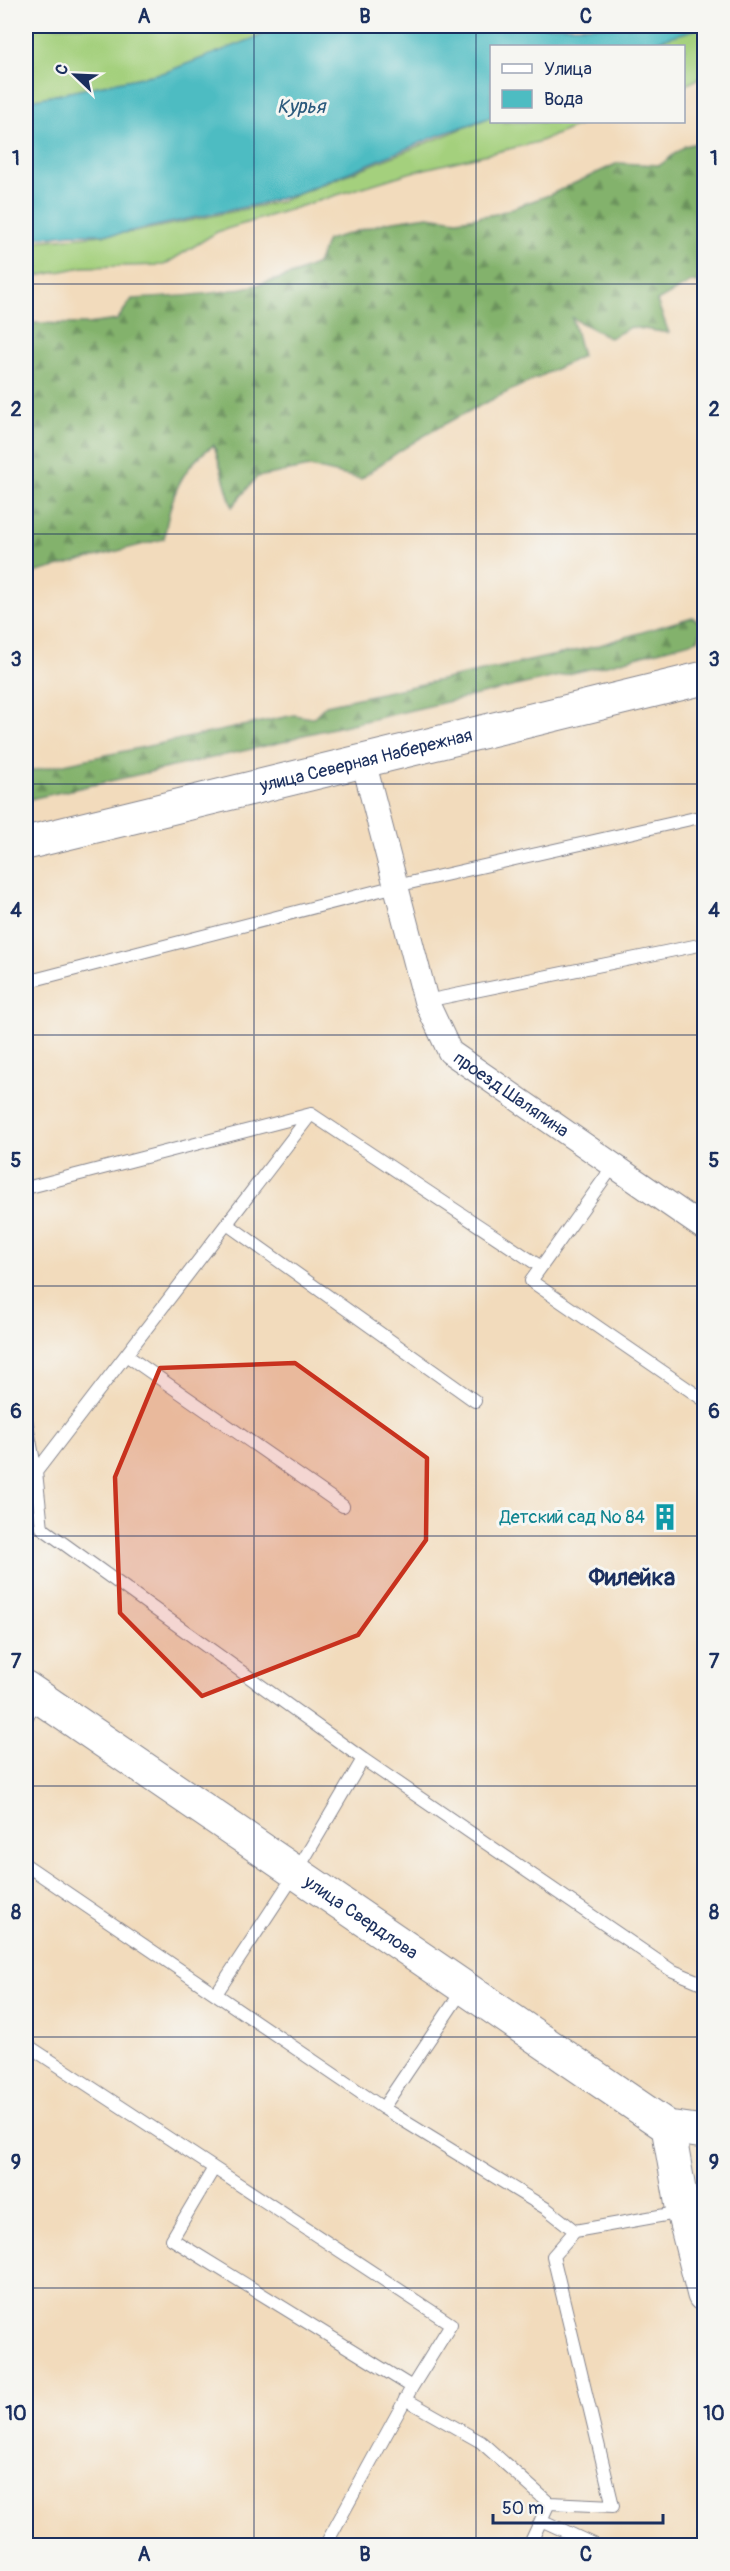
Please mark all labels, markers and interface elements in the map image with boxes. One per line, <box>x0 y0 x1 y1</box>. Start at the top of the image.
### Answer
text: A <box>138 4 151 29</box>
text: B <box>359 4 371 29</box>
text: C <box>580 4 592 29</box>
north arrow <box>45 45 105 105</box>
legend <box>490 45 685 123</box>
text: Улица <box>544 58 592 81</box>
text: С <box>51 61 73 78</box>
text: Вода <box>544 88 583 111</box>
water label: Курья <box>277 94 328 119</box>
text: 1 <box>12 146 20 171</box>
text: 1 <box>710 146 718 171</box>
text: 2 <box>10 397 22 422</box>
text: 2 <box>708 397 720 422</box>
text: 3 <box>10 647 22 672</box>
text: 3 <box>708 647 720 672</box>
street label: улица Северная Набережная <box>257 724 475 798</box>
text: 4 <box>10 898 22 923</box>
text: 4 <box>708 898 720 923</box>
street label: проезд Шаляпина <box>449 1047 573 1143</box>
text: 5 <box>11 1148 22 1173</box>
text: 5 <box>709 1148 720 1173</box>
text: 6 <box>10 1399 22 1424</box>
text: 6 <box>708 1399 720 1424</box>
building icon: Детский сад № 84 <box>650 1502 680 1532</box>
place label: Детский сад № 84 <box>499 1506 646 1529</box>
district label: Филейка <box>588 1563 675 1592</box>
text: 7 <box>11 1649 22 1674</box>
text: 7 <box>709 1649 720 1674</box>
street label: улица Свердлова <box>299 1870 422 1965</box>
text: 8 <box>11 1900 21 1925</box>
text: 8 <box>709 1900 719 1925</box>
text: 9 <box>11 2150 21 2175</box>
text: 9 <box>709 2150 719 2175</box>
text: 10 <box>5 2401 27 2426</box>
text: 10 <box>703 2401 725 2426</box>
scale bar <box>493 2487 662 2525</box>
text: 50 m <box>502 2497 544 2520</box>
text: A <box>138 2542 151 2567</box>
text: B <box>359 2542 371 2567</box>
text: C <box>580 2542 592 2567</box>

